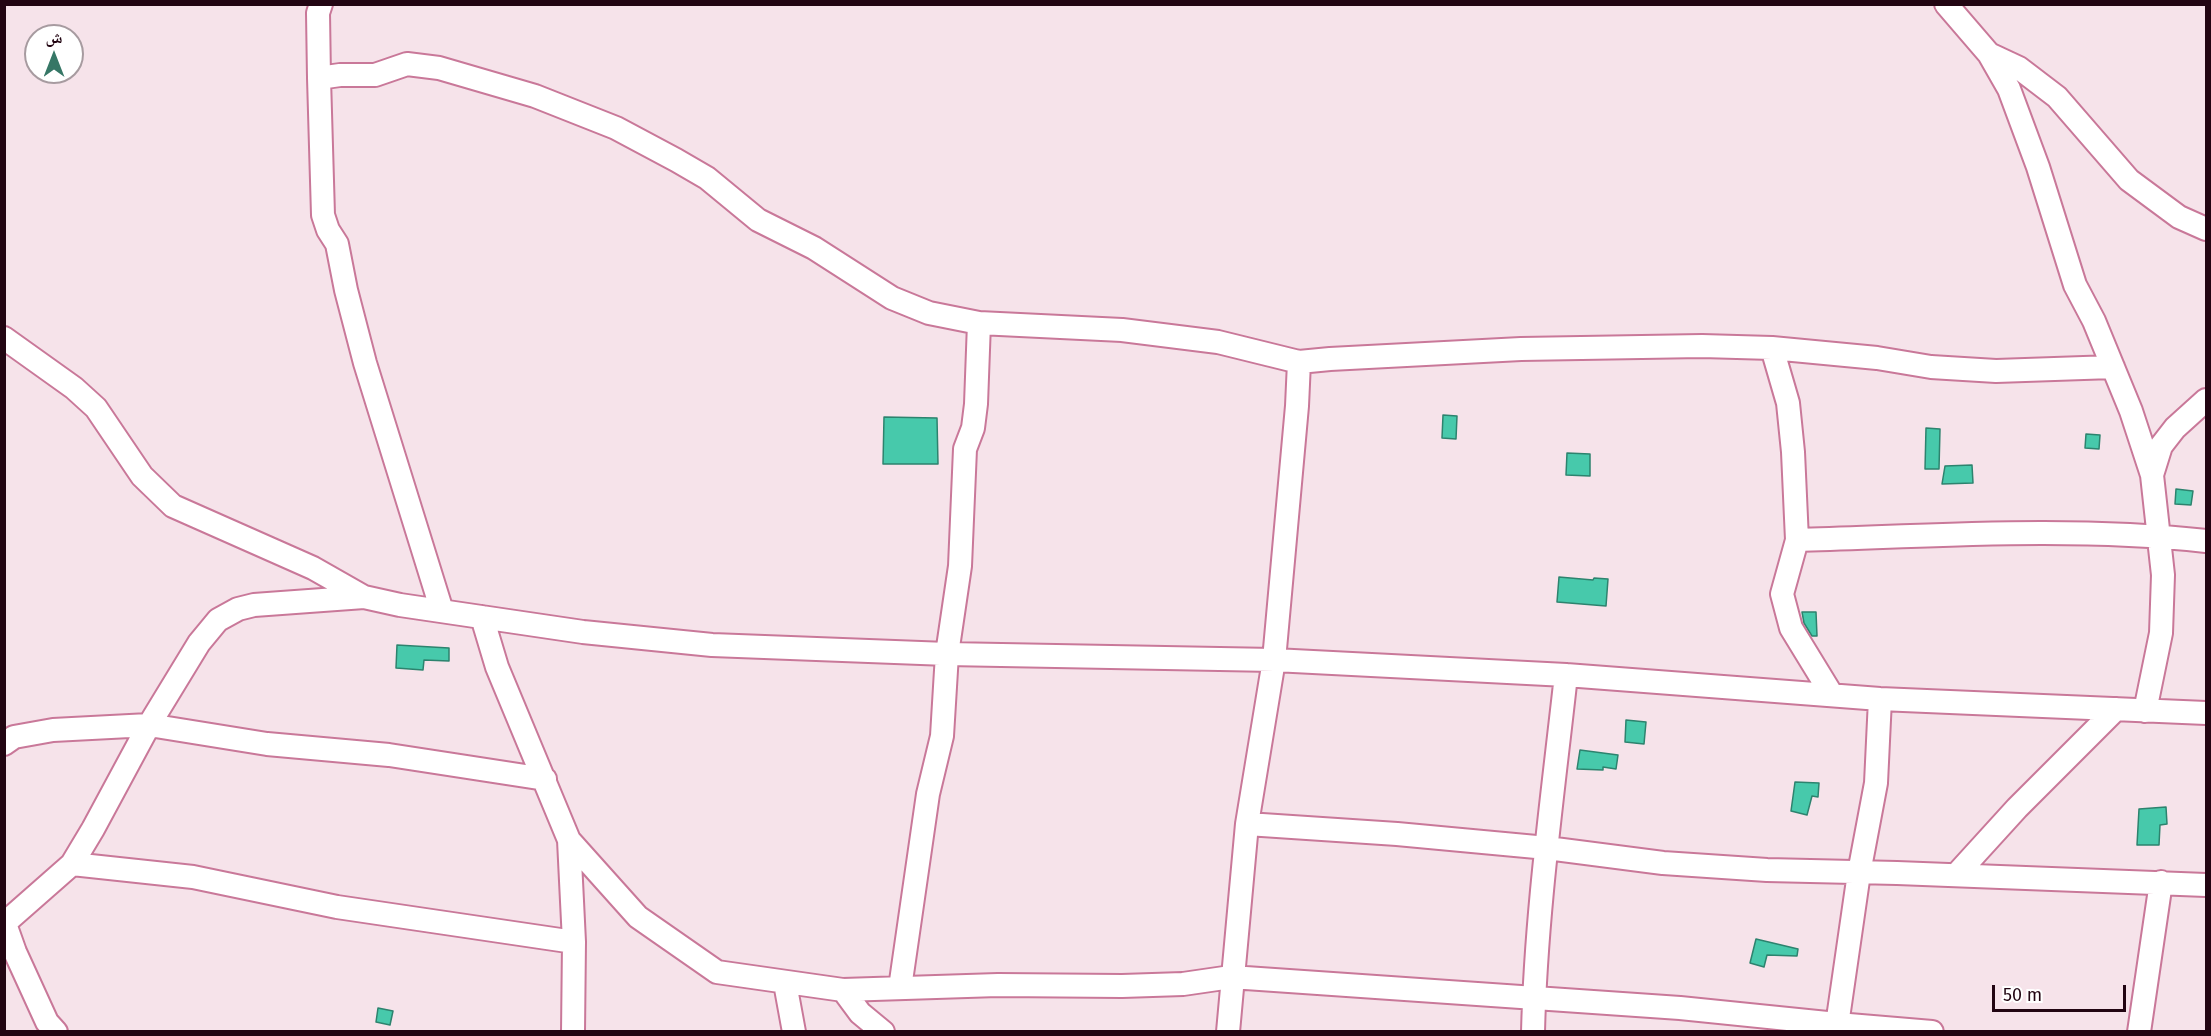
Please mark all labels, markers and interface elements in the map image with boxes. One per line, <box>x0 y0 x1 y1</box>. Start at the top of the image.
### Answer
north arrow <box>24 24 84 84</box>
text: ش <box>46 28 62 47</box>
scale bar <box>1995 973 2128 1011</box>
text: 50 m <box>2003 984 2042 1006</box>

